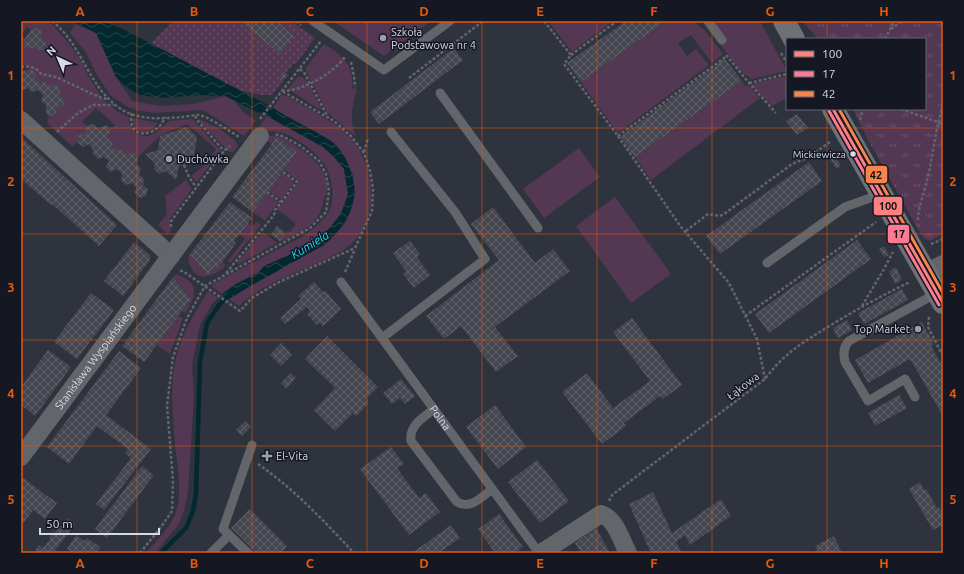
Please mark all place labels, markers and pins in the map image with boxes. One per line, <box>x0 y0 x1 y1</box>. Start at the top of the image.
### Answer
place label: Szkoła Podstawowa nr 4 <box>391 26 476 51</box>
marker: Szkoła Podstawowa nr 4 <box>378 33 388 43</box>
place label: Mickiewicza <box>793 149 846 160</box>
marker: Mickiewicza <box>848 149 858 159</box>
place label: Duchówka <box>177 153 229 165</box>
marker: Duchówka <box>164 154 174 164</box>
place label: Top Market <box>854 323 911 335</box>
marker: Top Market <box>913 324 923 334</box>
marker: El-Vita <box>261 450 273 462</box>
place label: El-Vita <box>276 450 308 462</box>

